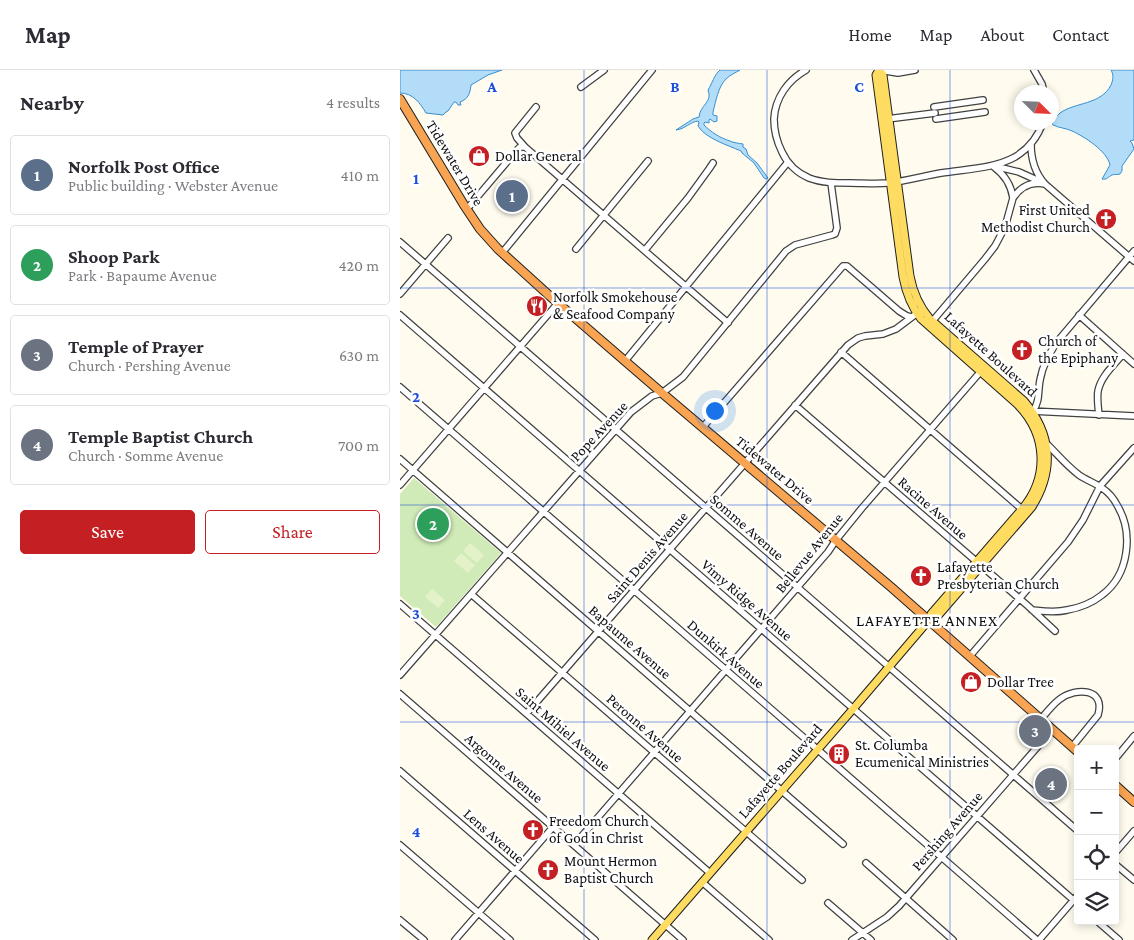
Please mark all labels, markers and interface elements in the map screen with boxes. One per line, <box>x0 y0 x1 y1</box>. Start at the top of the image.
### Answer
text: Map <box>25 21 71 48</box>
text: Home <box>849 25 892 45</box>
text: Map <box>920 25 952 45</box>
text: About <box>980 25 1024 45</box>
text: Contact <box>1052 25 1109 45</box>
text: A <box>486 78 497 95</box>
text: B <box>670 78 680 95</box>
text: C <box>854 78 864 95</box>
north arrow <box>1014 85 1059 130</box>
text: Nearby <box>20 91 84 115</box>
text: 4 results <box>326 94 380 111</box>
street label: Tidewater Drive <box>423 117 487 209</box>
shop icon: Dollar General <box>467 144 491 168</box>
place label: Dollar General <box>495 148 582 164</box>
text: Norfolk Post Office <box>68 156 220 177</box>
text: 1 <box>34 167 40 184</box>
text: 410 m <box>341 167 379 184</box>
text: 1 <box>413 170 419 187</box>
text: Public building · Webster Avenue <box>68 177 278 194</box>
pin: 1 <box>496 177 528 215</box>
place label: First United Methodist Church <box>981 202 1090 235</box>
church icon: First United Methodist Church <box>1094 207 1118 231</box>
text: Shoop Park <box>68 246 160 267</box>
text: 2 <box>33 257 41 274</box>
text: 420 m <box>338 257 379 274</box>
text: Park · Bapaume Avenue <box>68 267 217 284</box>
place label: Norfolk Smokehouse & Seafood Company <box>553 289 678 323</box>
restaurant icon: Norfolk Smokehouse & Seafood Company <box>525 294 549 318</box>
street label: Lafayette Boulevard <box>941 308 1041 401</box>
place label: Church of the Epiphany <box>1038 333 1118 367</box>
text: Temple of Prayer <box>68 336 204 357</box>
church icon: Church of the Epiphany <box>1010 338 1034 362</box>
text: 3 <box>33 347 41 364</box>
text: 630 m <box>339 347 379 364</box>
text: Church · Pershing Avenue <box>68 357 231 374</box>
text: 2 <box>412 388 420 405</box>
street label: Pope Avenue <box>567 397 632 465</box>
your location <box>702 398 728 424</box>
text: Temple Baptist Church <box>68 426 253 447</box>
street label: Tidewater Drive <box>733 433 817 507</box>
text: 4 <box>33 437 41 454</box>
text: 700 m <box>338 437 379 454</box>
text: Church · Somme Avenue <box>68 447 223 464</box>
street label: Racine Avenue <box>895 473 971 543</box>
street label: Somme Avenue <box>707 491 787 564</box>
pin: 2 <box>417 505 449 543</box>
street label: Saint Denis Avenue <box>603 508 691 606</box>
button: Save <box>20 510 195 554</box>
button: Share <box>205 510 380 554</box>
street label: Bellevue Avenue <box>772 510 846 596</box>
street label: Vimy Ridge Avenue <box>698 556 796 645</box>
place label: Lafayette Presbyterian Church <box>937 559 1059 593</box>
church icon: Lafayette Presbyterian Church <box>909 564 933 588</box>
street label: Bapaume Avenue <box>585 602 675 683</box>
text: 3 <box>412 605 420 622</box>
district label: LAFAYETTE ANNEX <box>856 612 998 629</box>
street label: Dunkirk Avenue <box>684 616 768 692</box>
shop icon: Dollar Tree <box>959 670 983 694</box>
place label: Dollar Tree <box>987 674 1054 690</box>
street label: Saint Mihiel Avenue <box>513 684 614 775</box>
street label: Peronne Avenue <box>604 690 687 766</box>
pin: 3 <box>1019 712 1051 750</box>
street label: Lafayette Boulevard <box>735 721 826 822</box>
street label: Argonne Avenue <box>461 730 546 807</box>
place label: St. Columba Ecumenical Ministries <box>855 737 989 770</box>
building icon: St. Columba Ecumenical Ministries <box>827 742 851 766</box>
map controls <box>1074 745 1119 925</box>
button: + <box>1074 745 1119 790</box>
pin: 4 <box>1035 765 1067 803</box>
street label: Pershing Avenue <box>908 788 987 874</box>
button: − <box>1074 790 1119 835</box>
street label: Lens Avenue <box>460 805 528 867</box>
place label: Freedom Church of God in Christ <box>549 813 649 846</box>
church icon: Freedom Church of God in Christ <box>521 818 545 842</box>
text: 4 <box>412 823 421 840</box>
button: locate <box>1074 835 1119 880</box>
place label: Mount Hermon Baptist Church <box>564 853 657 887</box>
church icon: Mount Hermon Baptist Church <box>536 858 560 882</box>
button: layers <box>1074 880 1119 925</box>

